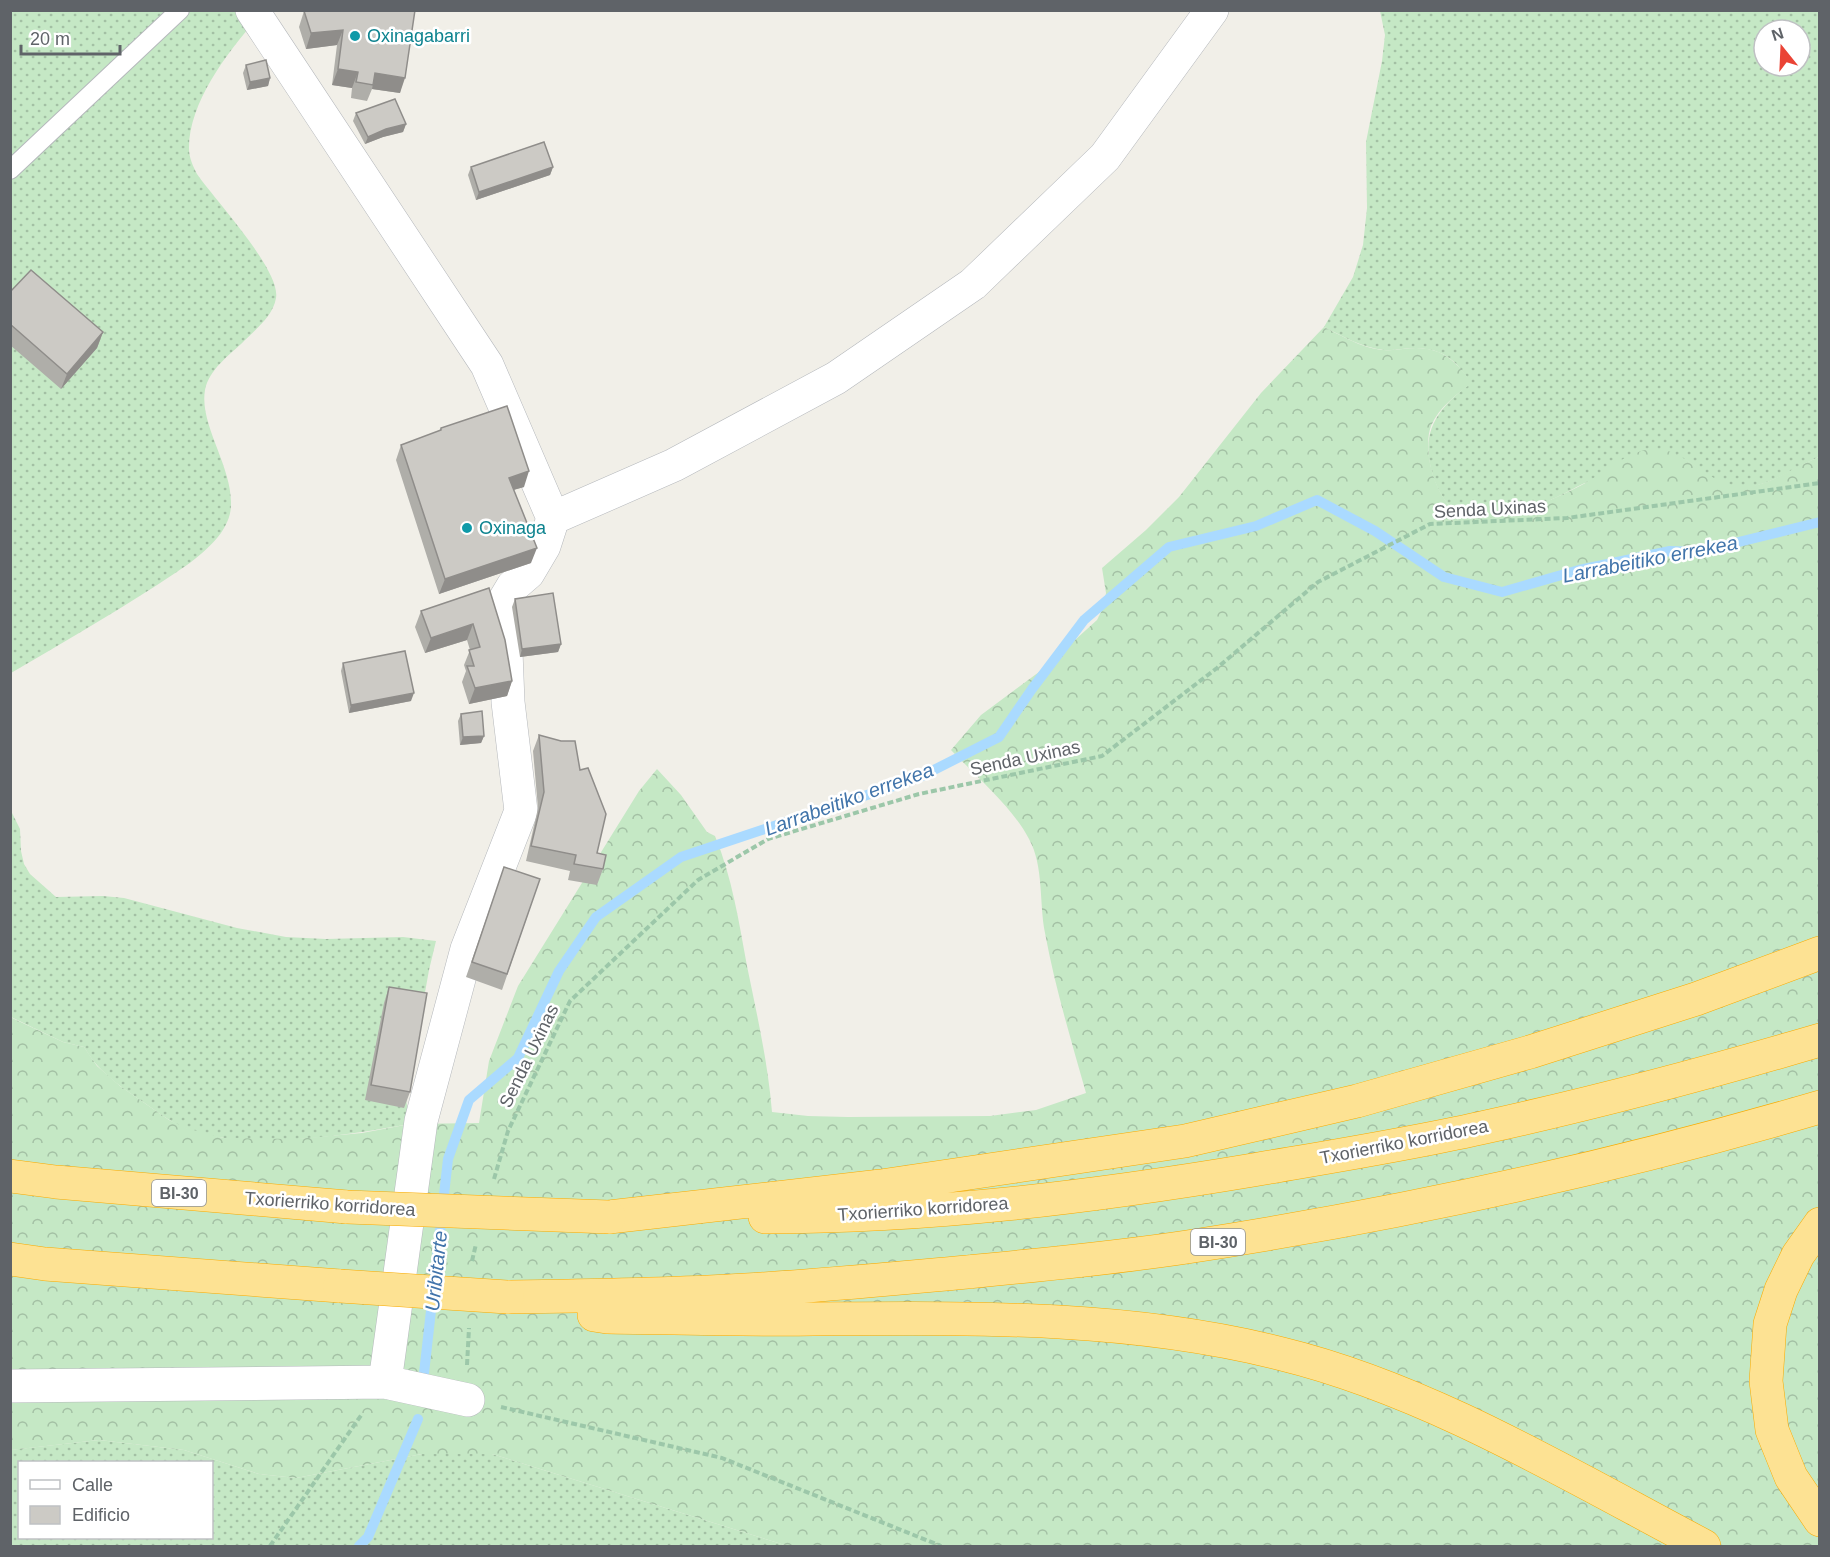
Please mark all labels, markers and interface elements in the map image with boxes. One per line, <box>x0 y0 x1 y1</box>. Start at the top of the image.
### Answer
scale bar <box>21 18 120 56</box>
north arrow <box>1752 18 1812 78</box>
text: N <box>1769 24 1786 44</box>
place label: Oxinagabarri <box>367 26 470 46</box>
text: 20 m <box>30 29 70 49</box>
marker: Oxinagabarri <box>348 29 362 43</box>
street label: Senda Uxinas <box>1434 496 1546 522</box>
place label: Oxinaga <box>479 518 547 538</box>
marker: Oxinaga <box>460 521 474 535</box>
water label: Larrabeitiko errekea <box>1561 531 1739 587</box>
street label: Senda Uxinas <box>968 737 1082 779</box>
water label: Larrabeitiko errekea <box>762 758 936 840</box>
street label: Senda Uxinas <box>495 1001 563 1111</box>
street label: Txorierriko korridorea <box>1318 1116 1491 1168</box>
road number: BI-30 <box>152 1180 206 1206</box>
street label: Txorierriko korridorea <box>244 1188 417 1220</box>
street label: Txorierriko korridorea <box>837 1193 1010 1225</box>
road number: BI-30 <box>1191 1229 1245 1255</box>
water label: Uribitarte <box>421 1230 451 1312</box>
legend <box>18 1461 213 1539</box>
text: Calle <box>72 1475 113 1495</box>
text: Edificio <box>72 1505 130 1525</box>

